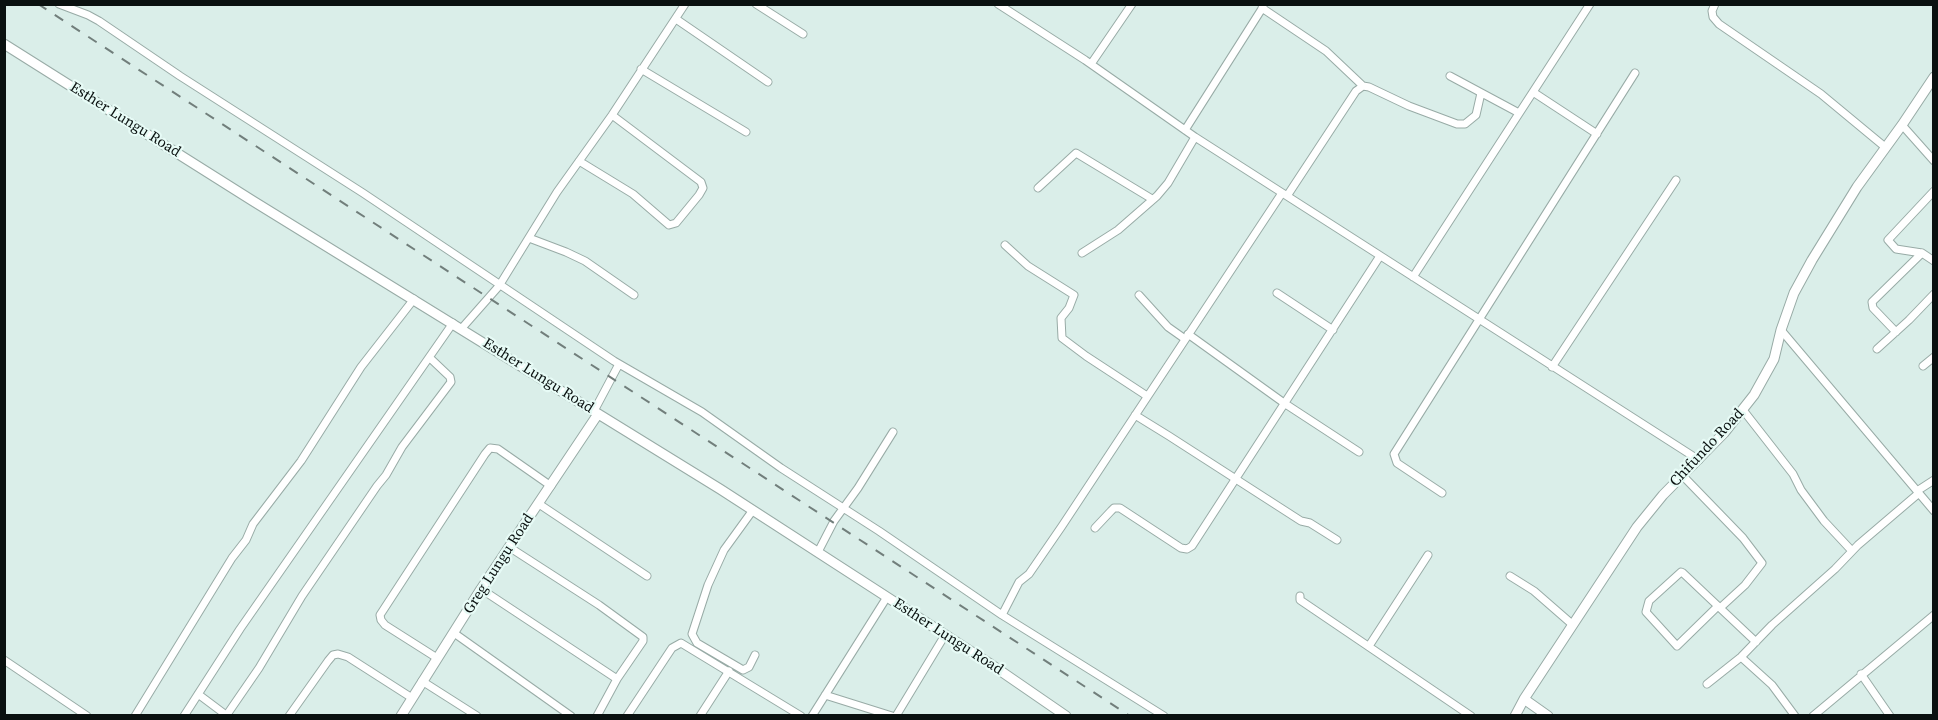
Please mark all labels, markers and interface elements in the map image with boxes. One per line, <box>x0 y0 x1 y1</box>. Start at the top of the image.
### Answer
street label: Esther Lungu Road <box>66 79 184 161</box>
street label: Esther Lungu Road <box>479 335 597 417</box>
street label: Chifundo Road <box>1666 405 1748 491</box>
street label: Greg Lungu Road <box>460 511 538 617</box>
street label: Esther Lungu Road <box>890 595 1006 679</box>

